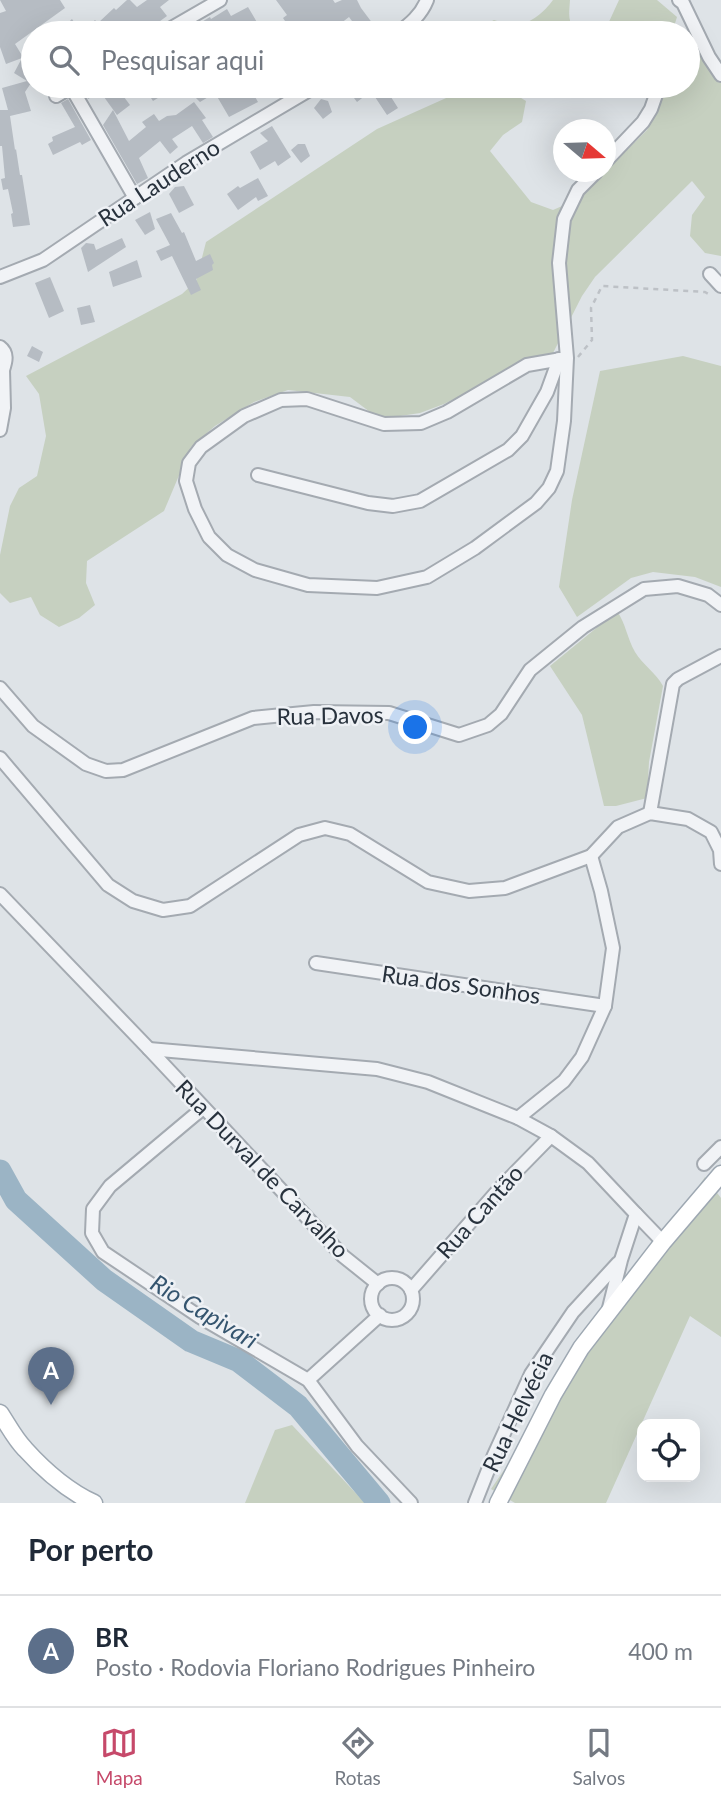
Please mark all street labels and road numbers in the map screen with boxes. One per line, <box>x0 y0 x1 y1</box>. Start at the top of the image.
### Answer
street label: Rua Lauderno <box>92 132 225 232</box>
street label: Rua Davos <box>276 700 384 730</box>
street label: Rua dos Sonhos <box>380 959 542 1009</box>
street label: Rua Durval de Carvalho <box>170 1073 355 1263</box>
street label: Rua Cantão <box>430 1159 529 1264</box>
street label: Rua Helvécia <box>476 1347 558 1476</box>

